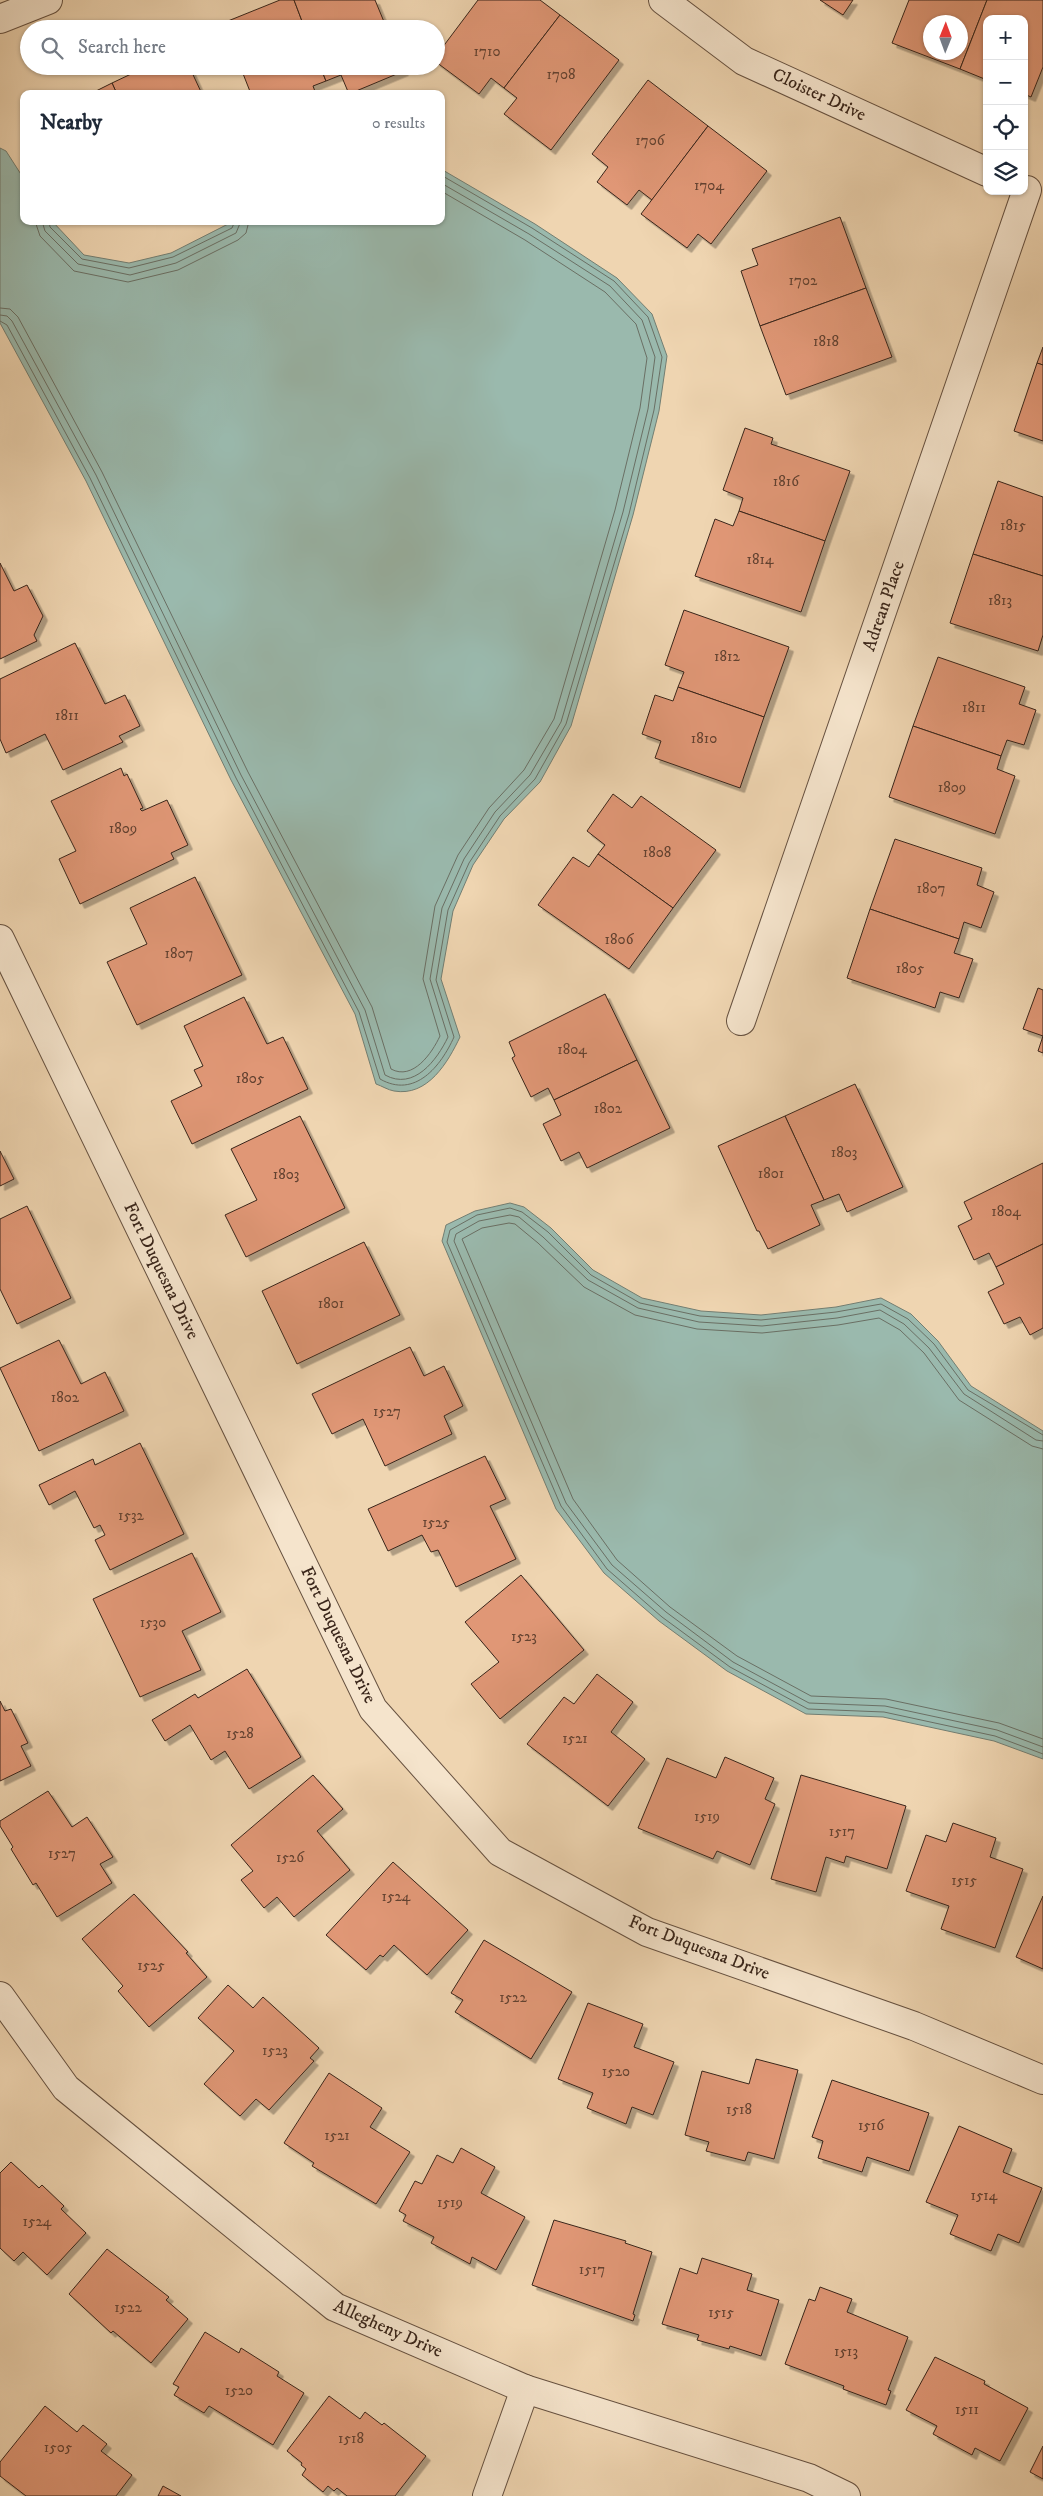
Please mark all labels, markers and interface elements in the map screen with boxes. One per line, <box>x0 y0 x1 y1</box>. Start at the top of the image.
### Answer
north arrow <box>923 15 968 60</box>
map controls <box>983 15 1028 195</box>
button: + <box>983 15 1028 60</box>
search box <box>20 20 445 75</box>
icon: search <box>38 34 66 62</box>
text: Search here <box>78 36 166 59</box>
house number: 1710 <box>474 42 500 61</box>
button: − <box>983 60 1028 105</box>
street label: Cloister Drive <box>769 64 869 126</box>
house number: 1708 <box>547 65 576 84</box>
button: locate <box>983 105 1028 150</box>
text: Nearby <box>40 110 102 136</box>
text: 0 results <box>372 113 425 133</box>
house number: 1706 <box>635 131 666 150</box>
button: layers <box>983 150 1028 195</box>
house number: 1704 <box>694 176 724 195</box>
house number: 1702 <box>789 271 818 290</box>
house number: 1818 <box>813 332 839 351</box>
house number: 1816 <box>773 472 800 491</box>
house number: 1815 <box>1000 516 1026 535</box>
house number: 1814 <box>746 550 774 569</box>
street label: Adrean Place <box>858 558 910 654</box>
house number: 1813 <box>988 591 1012 610</box>
house number: 1812 <box>714 647 741 666</box>
house number: 1811 <box>962 698 986 717</box>
house number: 1811 <box>55 706 79 725</box>
house number: 1810 <box>691 729 717 748</box>
house number: 1809 <box>938 778 966 797</box>
house number: 1809 <box>109 819 137 838</box>
house number: 1808 <box>643 843 671 862</box>
house number: 1807 <box>917 879 946 898</box>
house number: 1806 <box>605 930 635 949</box>
house number: 1807 <box>165 944 194 963</box>
house number: 1805 <box>896 959 925 978</box>
house number: 1804 <box>557 1040 587 1059</box>
house number: 1805 <box>236 1069 265 1088</box>
house number: 1802 <box>594 1099 623 1118</box>
house number: 1803 <box>831 1143 857 1162</box>
house number: 1801 <box>758 1164 784 1183</box>
house number: 1803 <box>273 1165 299 1184</box>
street label: Fort Duquesna Drive <box>118 1199 204 1343</box>
house number: 1804 <box>991 1202 1021 1221</box>
house number: 1801 <box>318 1294 344 1313</box>
house number: 1802 <box>51 1388 80 1407</box>
house number: 1527 <box>373 1402 401 1421</box>
house number: 1532 <box>118 1506 145 1525</box>
house number: 1525 <box>422 1513 450 1532</box>
street label: Fort Duquesna Drive <box>295 1563 381 1707</box>
house number: 1530 <box>140 1613 166 1632</box>
house number: 1523 <box>511 1627 537 1646</box>
house number: 1528 <box>226 1724 254 1743</box>
house number: 1521 <box>562 1729 588 1748</box>
house number: 1519 <box>694 1807 720 1826</box>
house number: 1517 <box>829 1822 855 1841</box>
house number: 1527 <box>48 1844 76 1863</box>
house number: 1526 <box>276 1848 305 1867</box>
house number: 1515 <box>951 1871 977 1890</box>
house number: 1524 <box>382 1887 411 1906</box>
street label: Fort Duquesna Drive <box>625 1911 773 1985</box>
house number: 1525 <box>137 1956 165 1975</box>
house number: 1522 <box>499 1988 527 2007</box>
house number: 1523 <box>262 2041 288 2060</box>
house number: 1520 <box>602 2062 630 2081</box>
house number: 1518 <box>726 2100 752 2119</box>
house number: 1516 <box>858 2116 885 2135</box>
house number: 1521 <box>324 2126 350 2145</box>
house number: 1514 <box>970 2186 998 2205</box>
house number: 1519 <box>437 2193 463 2212</box>
house number: 1524 <box>23 2212 52 2231</box>
house number: 1517 <box>579 2260 605 2279</box>
street label: Allegheny Drive <box>330 2295 446 2363</box>
house number: 1522 <box>114 2298 142 2317</box>
house number: 1515 <box>708 2303 734 2322</box>
house number: 1513 <box>834 2342 858 2361</box>
house number: 1520 <box>225 2381 253 2400</box>
house number: 1511 <box>955 2400 979 2419</box>
house number: 1518 <box>338 2429 364 2448</box>
house number: 1505 <box>44 2438 73 2457</box>

